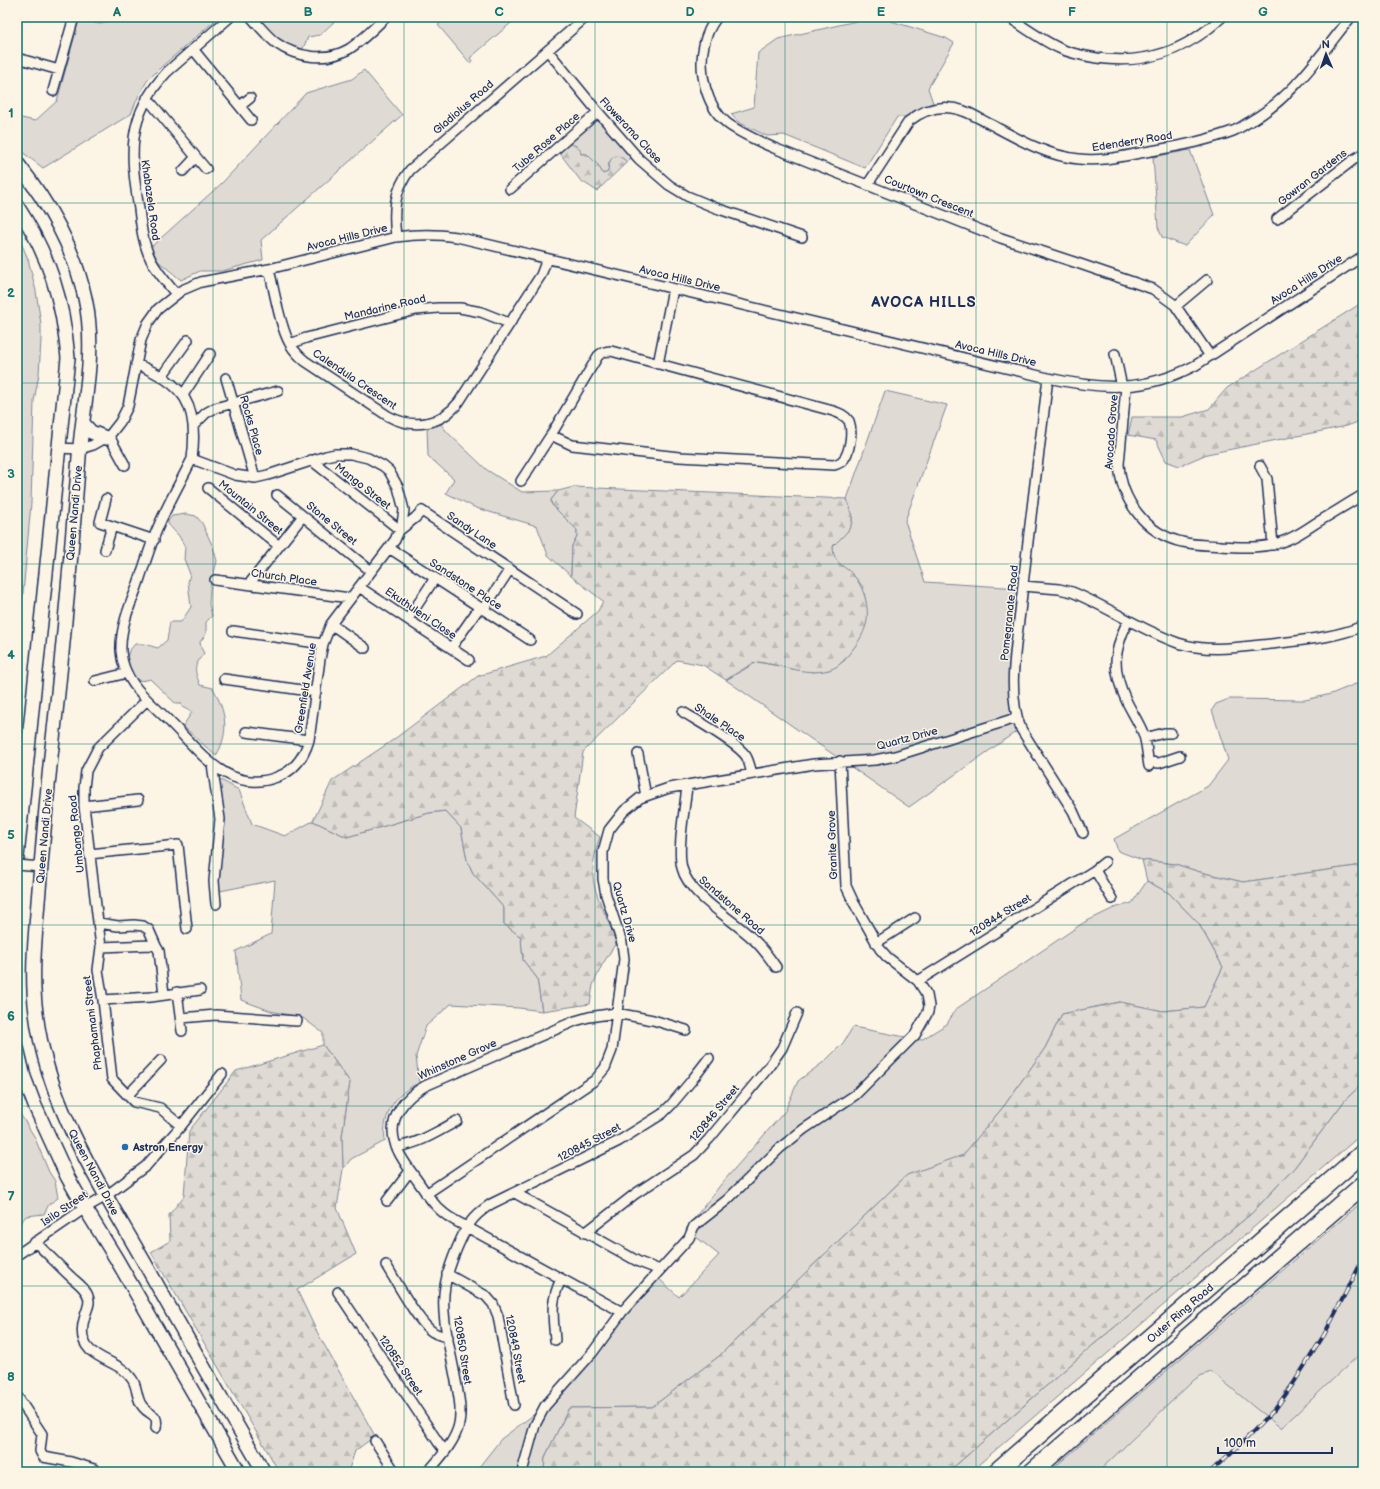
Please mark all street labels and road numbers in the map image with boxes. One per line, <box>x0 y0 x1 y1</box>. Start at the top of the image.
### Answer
street label: Gladiolus Road <box>431 78 496 137</box>
street label: Flowerama Close <box>597 95 665 166</box>
street label: Tube Rose Place <box>510 109 583 175</box>
street label: Edenderry Road <box>1091 129 1173 154</box>
street label: Gowran Gardens <box>1275 146 1350 208</box>
street label: Khabazela Road <box>138 159 163 241</box>
street label: Courtown Crescent <box>882 173 976 221</box>
street label: Avoca Hills Drive <box>305 221 389 254</box>
street label: Avoca Hills Drive <box>1268 251 1345 307</box>
street label: Avoca Hills Drive <box>638 263 722 294</box>
street label: Mandarine Road <box>343 292 427 323</box>
street label: Avoca Hills Drive <box>954 338 1038 369</box>
street label: Calendula Crescent <box>310 346 400 413</box>
street label: Rocks Place <box>237 394 266 457</box>
street label: Avocado Grove <box>1102 394 1121 470</box>
street label: Mango Street <box>332 460 394 513</box>
street label: Queen Nandi Drive <box>64 465 85 561</box>
street label: Mountain Street <box>216 477 286 538</box>
street label: Stone Street <box>304 499 360 548</box>
street label: Sandy Lane <box>444 509 500 552</box>
street label: Sandstone Place <box>427 556 505 613</box>
street label: Pomegranate Road <box>998 565 1021 662</box>
street label: Church Place <box>250 566 318 589</box>
street label: Ekuthuleni Close <box>383 585 459 642</box>
street label: Greenfield Avenue <box>292 641 319 734</box>
street label: Shale Place <box>692 701 748 744</box>
street label: Quartz Drive <box>875 724 939 753</box>
street label: Queen Nandi Drive <box>34 788 55 884</box>
street label: Umbango Road <box>66 794 87 873</box>
street label: Granite Grove <box>825 810 840 880</box>
street label: Sandstone Road <box>696 873 767 937</box>
street label: Quartz Drive <box>610 880 640 944</box>
street label: 120844 Street <box>967 891 1034 939</box>
street label: Phaphamani Street <box>80 974 105 1071</box>
street label: Whinstone Grove <box>416 1036 499 1083</box>
street label: 120846 Street <box>687 1082 742 1144</box>
street label: 120845 Street <box>555 1120 624 1165</box>
street label: Queen Nandi Drive <box>65 1127 122 1218</box>
street label: Isilo Street <box>39 1188 90 1229</box>
street label: Outer Ring Road <box>1145 1281 1216 1346</box>
street label: 120849 Street <box>502 1314 529 1385</box>
street label: 120850 Street <box>451 1315 474 1386</box>
street label: 120852 Street <box>376 1333 426 1398</box>

